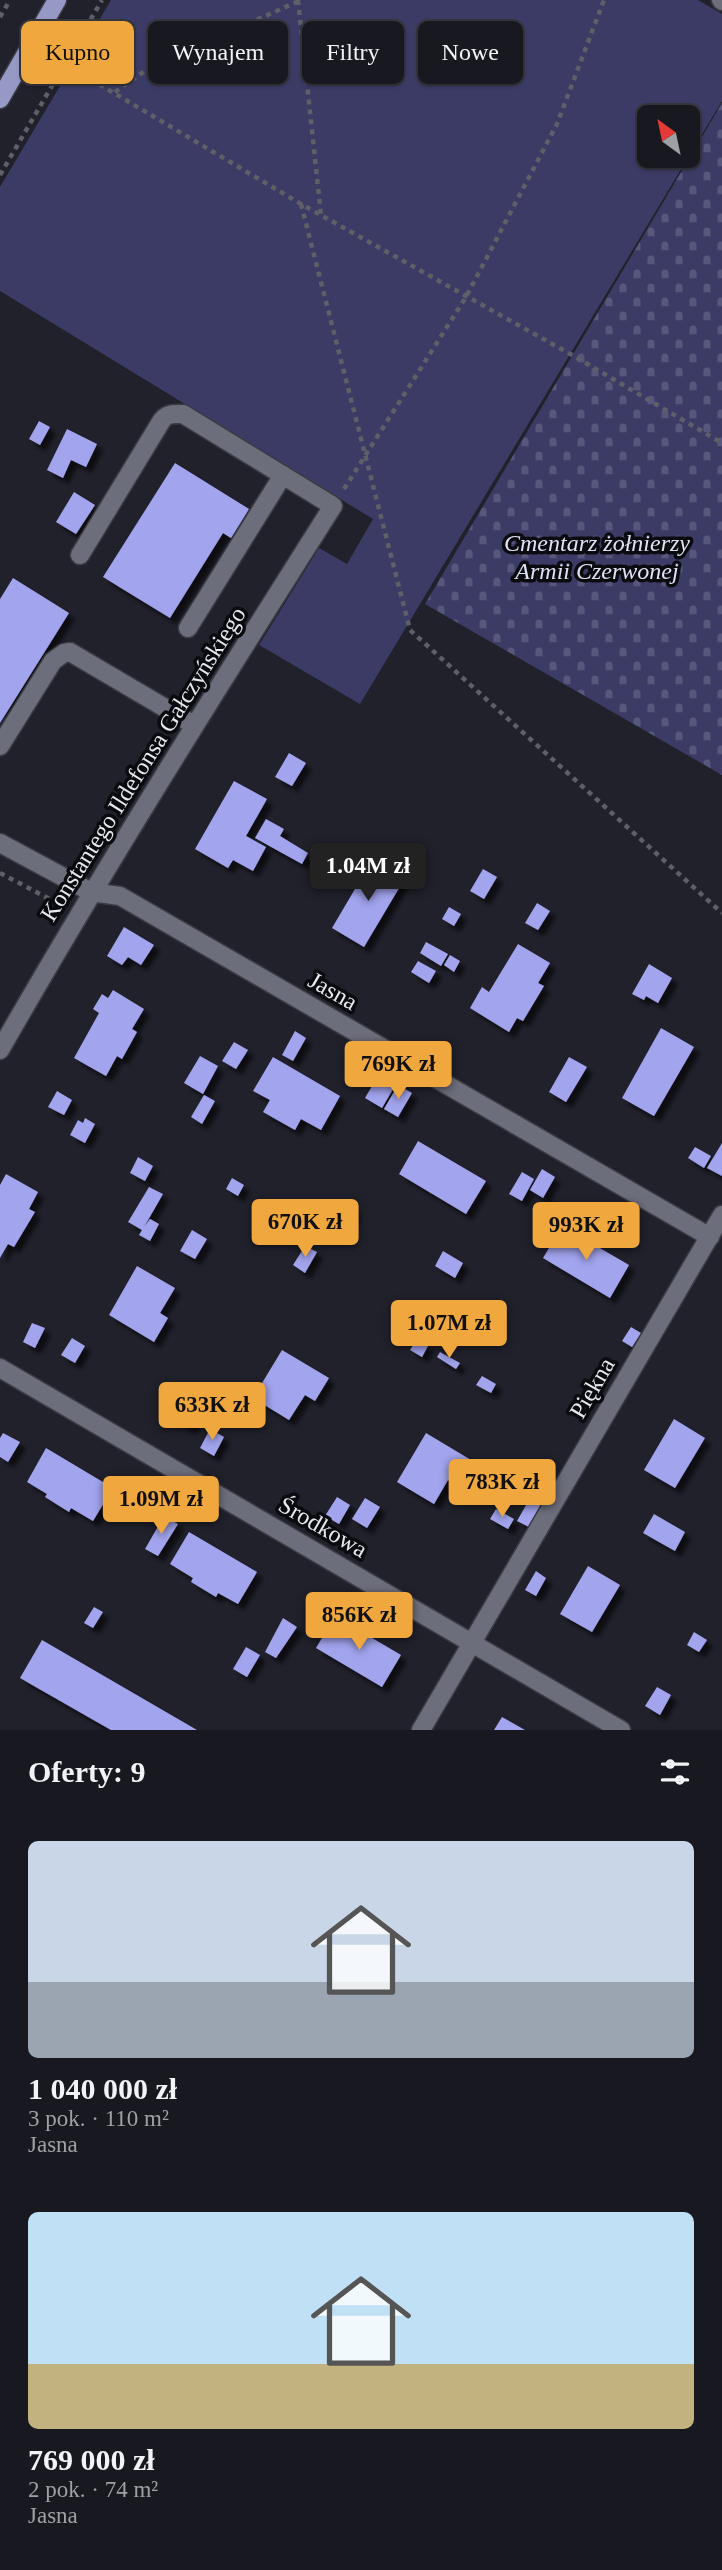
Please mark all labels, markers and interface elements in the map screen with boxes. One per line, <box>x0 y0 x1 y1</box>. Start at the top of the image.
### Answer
chip: Kupno <box>21 21 134 84</box>
chip: Wynajem <box>148 21 288 84</box>
chip: Filtry <box>302 21 404 84</box>
chip: Nowe <box>418 21 523 84</box>
north arrow <box>637 105 700 168</box>
map controls <box>637 105 700 168</box>
park label: Cmentarz żołnierzy Armii Czerwonej <box>504 530 690 584</box>
street label: Konstantego Ildefonsa Gałczyńskiego <box>35 602 251 926</box>
pin: 1.04M zł <box>296 844 440 903</box>
text: 1.04M zł <box>326 853 410 878</box>
street label: Jasna <box>304 967 362 1015</box>
pin: 769K zł <box>333 1042 463 1101</box>
text: 769K zł <box>361 1051 435 1076</box>
pin: 670K zł <box>240 1200 370 1259</box>
pin: 993K zł <box>521 1202 651 1262</box>
text: 670K zł <box>268 1209 342 1234</box>
text: 993K zł <box>549 1212 623 1237</box>
pin: 1.07M zł <box>377 1300 521 1360</box>
text: 1.07M zł <box>407 1310 491 1335</box>
street label: Piękna <box>564 1353 620 1423</box>
pin: 633K zł <box>147 1382 277 1442</box>
text: 633K zł <box>175 1392 249 1417</box>
pin: 783K zł <box>437 1460 567 1519</box>
text: 783K zł <box>465 1469 539 1494</box>
pin: 1.09M zł <box>89 1476 233 1536</box>
text: 1.09M zł <box>119 1486 203 1511</box>
street label: Środkowa <box>274 1491 372 1563</box>
pin: 856K zł <box>294 1592 424 1652</box>
text: 856K zł <box>322 1602 396 1627</box>
icon: filters <box>656 1753 694 1791</box>
text: Oferty: 9 <box>28 1755 145 1788</box>
icon: home <box>298 1887 424 2013</box>
text: 1 040 000 zł <box>28 2072 177 2105</box>
text: 3 pok. · 110 m² <box>28 2106 169 2131</box>
text: Jasna <box>28 2132 78 2157</box>
icon: home <box>298 2258 424 2384</box>
text: 769 000 zł <box>28 2443 155 2476</box>
text: 2 pok. · 74 m² <box>28 2477 158 2502</box>
text: Jasna <box>28 2503 78 2528</box>

